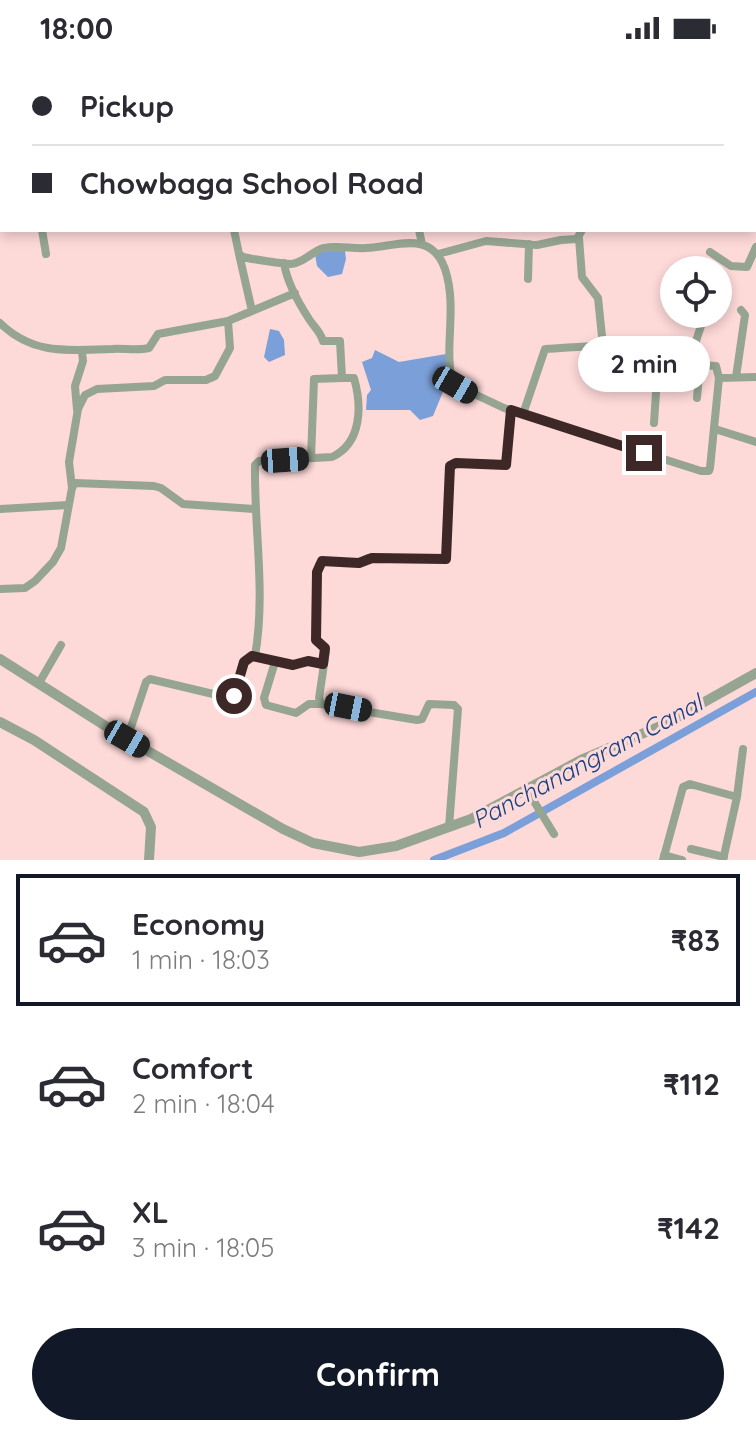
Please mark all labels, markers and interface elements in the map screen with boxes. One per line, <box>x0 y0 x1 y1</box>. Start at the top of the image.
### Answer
text: 18:00 <box>40 9 113 47</box>
text: Pickup <box>80 87 174 125</box>
text: Chowbaga School Road <box>80 164 424 202</box>
map controls <box>660 256 732 328</box>
button: locate <box>660 256 732 328</box>
callout: 2 min <box>578 337 710 393</box>
text: 2 min <box>610 347 678 380</box>
car <box>428 363 482 407</box>
route end <box>626 435 662 471</box>
car <box>260 446 310 474</box>
route start <box>216 678 252 714</box>
water label: Panchanangram Canal <box>467 686 709 834</box>
car <box>322 691 374 723</box>
car <box>100 717 154 761</box>
icon: car <box>36 904 108 976</box>
text: Economy <box>132 905 265 943</box>
text: ₹83 <box>671 921 720 959</box>
text: 1 min · 18:03 <box>132 943 270 976</box>
icon: car <box>36 1048 108 1120</box>
text: Comfort <box>132 1049 253 1087</box>
text: ₹112 <box>663 1065 720 1103</box>
text: 2 min · 18:04 <box>132 1087 275 1120</box>
icon: car <box>36 1192 108 1264</box>
text: XL <box>132 1193 169 1231</box>
text: ₹142 <box>657 1209 720 1247</box>
text: 3 min · 18:05 <box>132 1231 274 1264</box>
button: Confirm <box>32 1328 724 1420</box>

